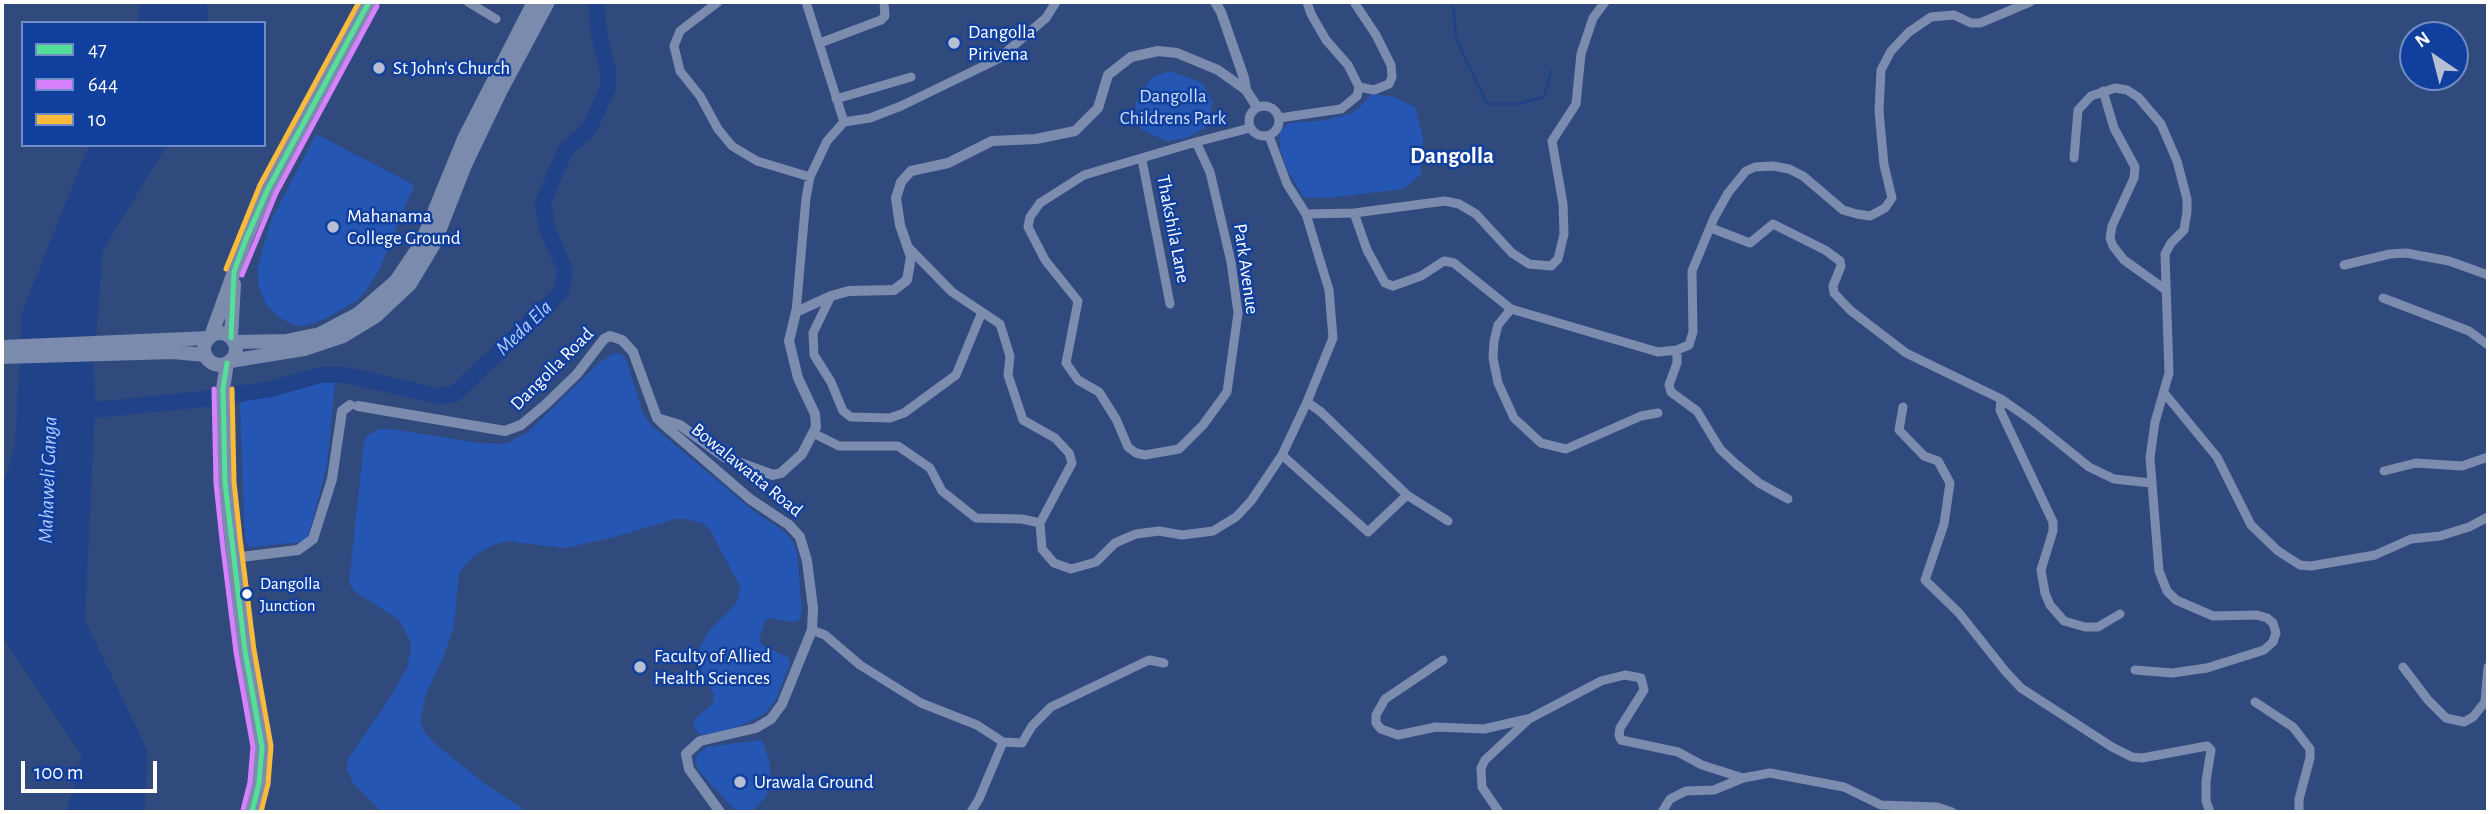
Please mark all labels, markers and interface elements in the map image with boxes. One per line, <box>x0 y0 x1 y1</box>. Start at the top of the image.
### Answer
legend <box>21 21 266 147</box>
place label: Dangolla Pirivena <box>968 21 1035 65</box>
north arrow <box>2399 21 2469 91</box>
text: N <box>2412 28 2434 52</box>
marker: Dangolla Pirivena <box>946 35 962 51</box>
text: 47 <box>88 39 107 60</box>
place label: St John's Church <box>393 57 510 79</box>
marker: St John's Church <box>371 60 387 76</box>
text: 644 <box>88 74 118 95</box>
park label: Dangolla Childrens Park <box>1120 85 1226 129</box>
text: 10 <box>88 109 106 130</box>
district label: Dangolla <box>1410 142 1494 170</box>
street label: Thakshila Lane <box>1151 173 1195 285</box>
place label: Mahanama College Ground <box>347 205 461 249</box>
marker: Mahanama College Ground <box>325 219 341 235</box>
street label: Park Avenue <box>1228 222 1264 316</box>
water label: Meda Ela <box>490 295 558 361</box>
street label: Dangolla Road <box>506 323 598 415</box>
water label: Mahaweli Ganga <box>33 416 63 544</box>
street label: Bowalawatta Road <box>687 418 807 522</box>
place label: Dangolla Junction <box>260 574 320 614</box>
marker: Dangolla Junction <box>240 587 254 601</box>
place label: Faculty of Allied Health Sciences <box>654 645 771 689</box>
marker: Faculty of Allied Health Sciences <box>632 659 648 675</box>
scale bar <box>24 748 161 792</box>
text: 100 m <box>34 762 84 783</box>
place label: Urawala Ground <box>754 771 873 793</box>
marker: Urawala Ground <box>732 774 748 790</box>

